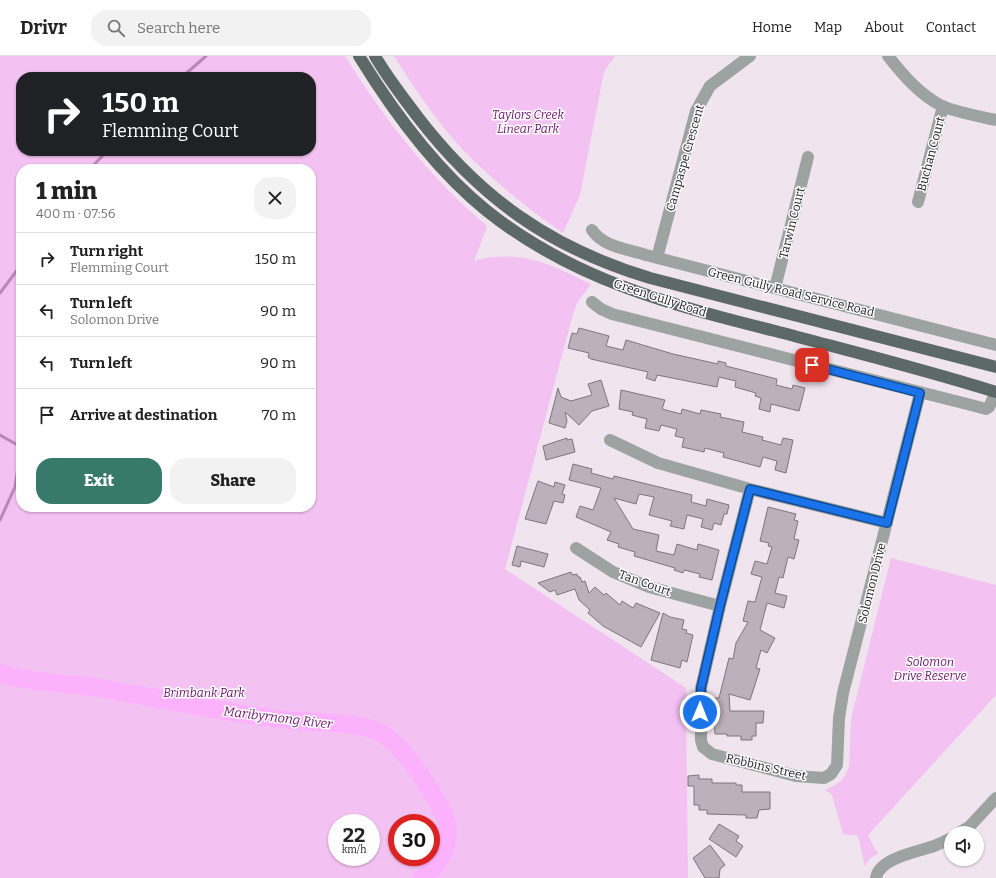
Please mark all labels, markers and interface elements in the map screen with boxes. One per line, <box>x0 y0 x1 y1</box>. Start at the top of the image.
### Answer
search box <box>91 10 371 46</box>
text: Drivr <box>20 16 67 39</box>
icon: search <box>105 17 127 39</box>
text: Search here <box>137 19 220 37</box>
text: Home <box>752 19 792 36</box>
text: Map <box>814 19 842 36</box>
text: About <box>864 19 904 36</box>
text: Contact <box>926 19 976 36</box>
text: 150 m <box>102 86 179 119</box>
icon: right <box>36 88 88 140</box>
street label: Campaspe Crescent <box>663 102 707 213</box>
park label: Taylors Creek Linear Park <box>492 108 564 136</box>
street label: Buchan Court <box>914 115 948 193</box>
text: Flemming Court <box>102 120 239 142</box>
text: 1 min <box>36 177 97 205</box>
button: close <box>254 177 296 219</box>
street label: Tarwin Court <box>776 185 808 260</box>
text: 400 m · 07:56 <box>36 206 115 221</box>
text: Turn right <box>70 242 143 260</box>
icon: right <box>36 248 58 270</box>
text: 150 m <box>255 250 296 268</box>
text: Flemming Court <box>70 260 169 275</box>
street label: Green Gully Road Service Road <box>706 265 876 319</box>
street label: Green Gully Road <box>612 276 708 320</box>
text: Turn left <box>70 294 132 312</box>
icon: left <box>36 300 58 322</box>
text: 90 m <box>260 302 296 320</box>
text: Solomon Drive <box>70 312 159 327</box>
pin <box>795 348 829 382</box>
icon: left <box>36 352 58 374</box>
text: Turn left <box>70 354 132 372</box>
text: 90 m <box>260 354 296 372</box>
icon: arrive <box>801 354 823 376</box>
icon: arrive <box>36 404 58 426</box>
text: Arrive at destination <box>70 406 217 424</box>
text: 70 m <box>262 406 296 424</box>
button: Exit <box>36 458 162 504</box>
button: Share <box>170 458 296 504</box>
street label: Solomon Drive <box>855 541 889 625</box>
street label: Tan Court <box>617 567 674 599</box>
park label: Solomon Drive Reserve <box>894 655 966 683</box>
park label: Brimbank Park <box>163 686 245 700</box>
position arrow <box>679 691 721 733</box>
water label: Maribyrnong River <box>223 703 334 732</box>
street label: Robbins Street <box>725 751 808 783</box>
speed limit sign: 30 <box>388 814 440 866</box>
text: 22 <box>343 823 365 847</box>
map controls <box>944 826 984 866</box>
button: sound <box>944 826 984 866</box>
text: km/h <box>342 844 366 856</box>

